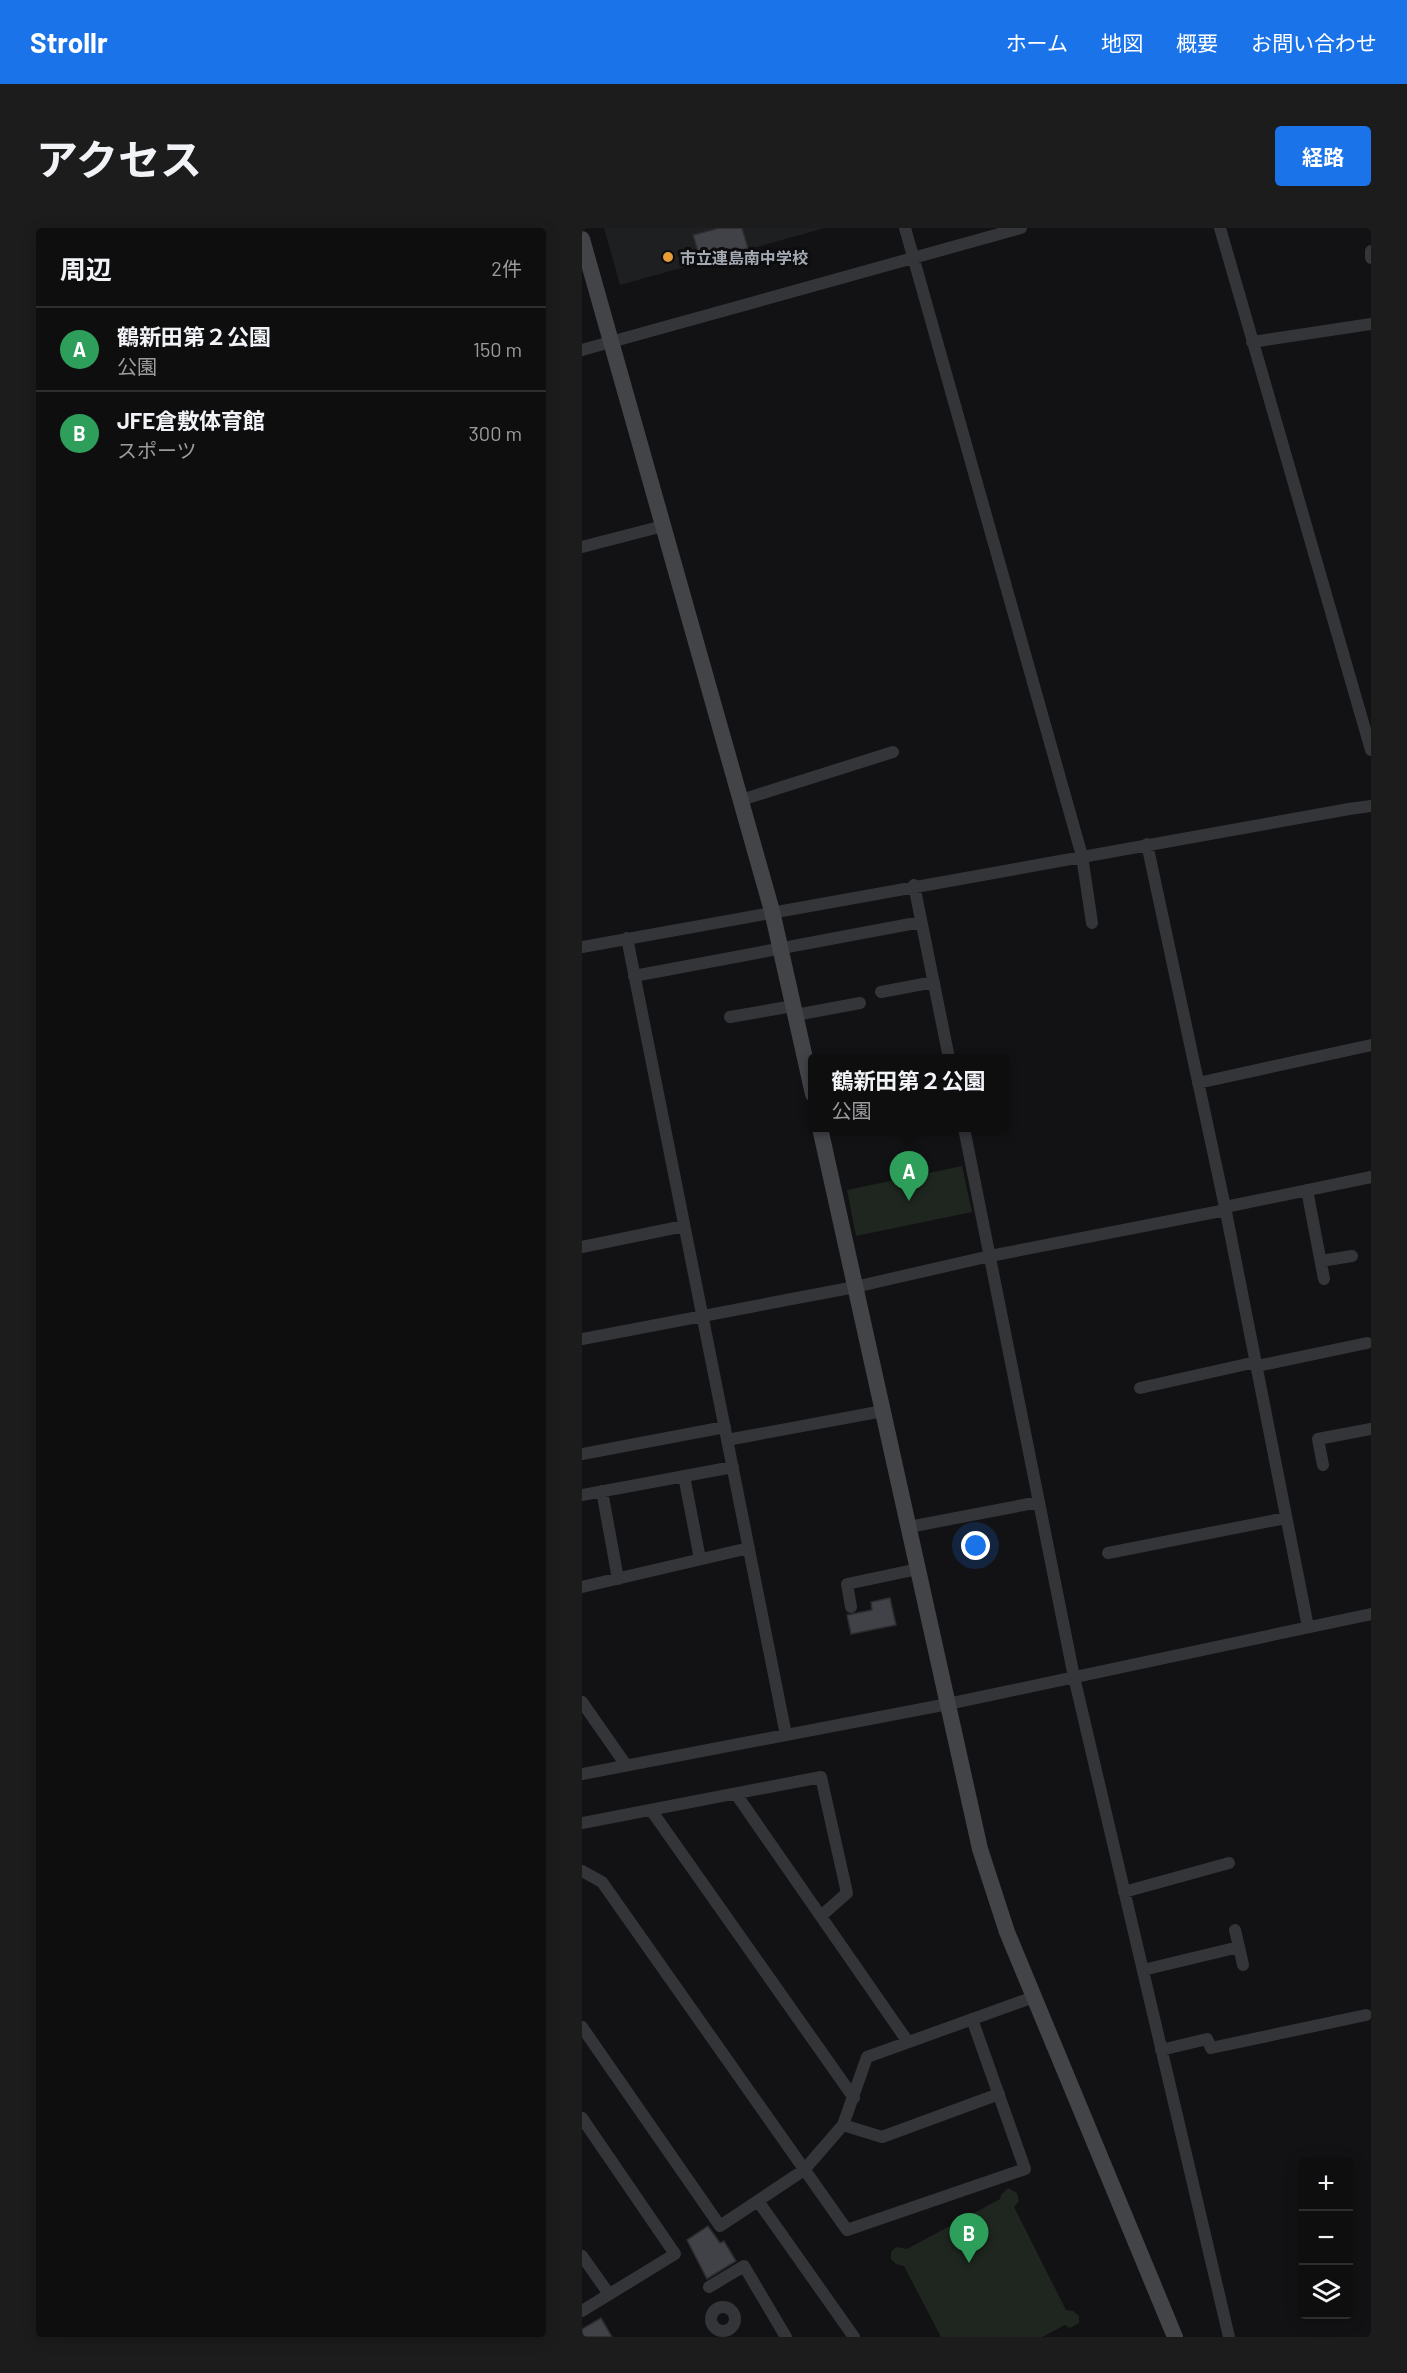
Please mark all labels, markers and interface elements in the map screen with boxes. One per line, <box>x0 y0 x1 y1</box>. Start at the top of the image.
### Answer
text: Strollr <box>30 25 108 59</box>
text: ホーム <box>1006 30 1068 55</box>
text: 地図 <box>1101 30 1143 55</box>
text: 概要 <box>1176 30 1218 55</box>
text: お問い合わせ <box>1251 30 1377 55</box>
button: 経路 <box>1275 126 1371 186</box>
text: アクセス <box>36 133 202 183</box>
place label: 市立連島南中学校 <box>680 248 808 267</box>
marker: 市立連島南中学校 <box>661 250 675 264</box>
text: 周辺 <box>60 253 112 284</box>
text: 2件 <box>491 256 522 280</box>
text: 鶴新田第２公園 <box>117 323 271 349</box>
text: A <box>73 337 86 361</box>
text: 150 m <box>473 337 522 361</box>
text: 公園 <box>117 354 157 378</box>
text: JFE倉敷体育館 <box>117 407 265 433</box>
text: B <box>73 421 86 445</box>
text: 300 m <box>469 421 522 445</box>
text: スポーツ <box>117 438 197 462</box>
popup <box>808 1054 1009 1132</box>
text: 鶴新田第２公園 <box>831 1067 986 1093</box>
text: 公園 <box>831 1098 871 1122</box>
pin: A <box>890 1152 928 1201</box>
your location <box>961 1531 990 1560</box>
map controls <box>1299 2157 1353 2319</box>
button: + <box>1299 2157 1353 2211</box>
button: − <box>1299 2211 1353 2265</box>
pin: B <box>950 2214 988 2263</box>
button: layers <box>1299 2265 1353 2319</box>

